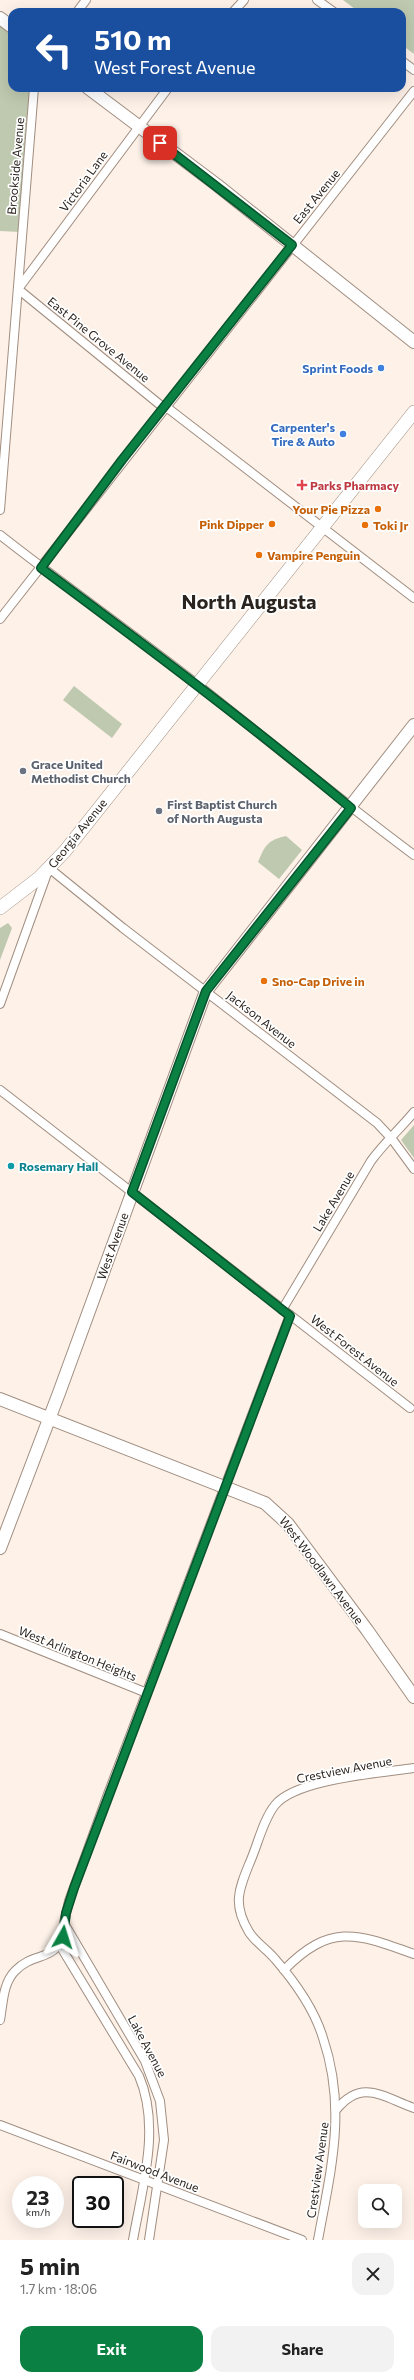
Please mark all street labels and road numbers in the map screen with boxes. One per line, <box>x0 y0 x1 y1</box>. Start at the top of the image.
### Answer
street label: Brookside Avenue <box>4 117 26 215</box>
street label: Victoria Lane <box>56 148 110 214</box>
street label: East Avenue <box>290 166 342 226</box>
street label: East Pine Grove Avenue <box>45 294 153 384</box>
street label: Georgia Avenue <box>45 795 109 871</box>
street label: Jackson Avenue <box>224 988 299 1051</box>
street label: Lake Avenue <box>309 1168 357 1234</box>
street label: West Avenue <box>93 1211 131 1281</box>
street label: West Forest Avenue <box>308 1311 402 1389</box>
street label: West Woodlawn Avenue <box>277 1513 367 1627</box>
street label: West Arlington Heights <box>17 1623 139 1683</box>
street label: Crestview Avenue <box>295 1753 393 1785</box>
street label: Lake Avenue <box>126 2013 170 2079</box>
street label: Crestview Avenue <box>303 2121 331 2219</box>
street label: Fairwood Avenue <box>109 2148 201 2194</box>

